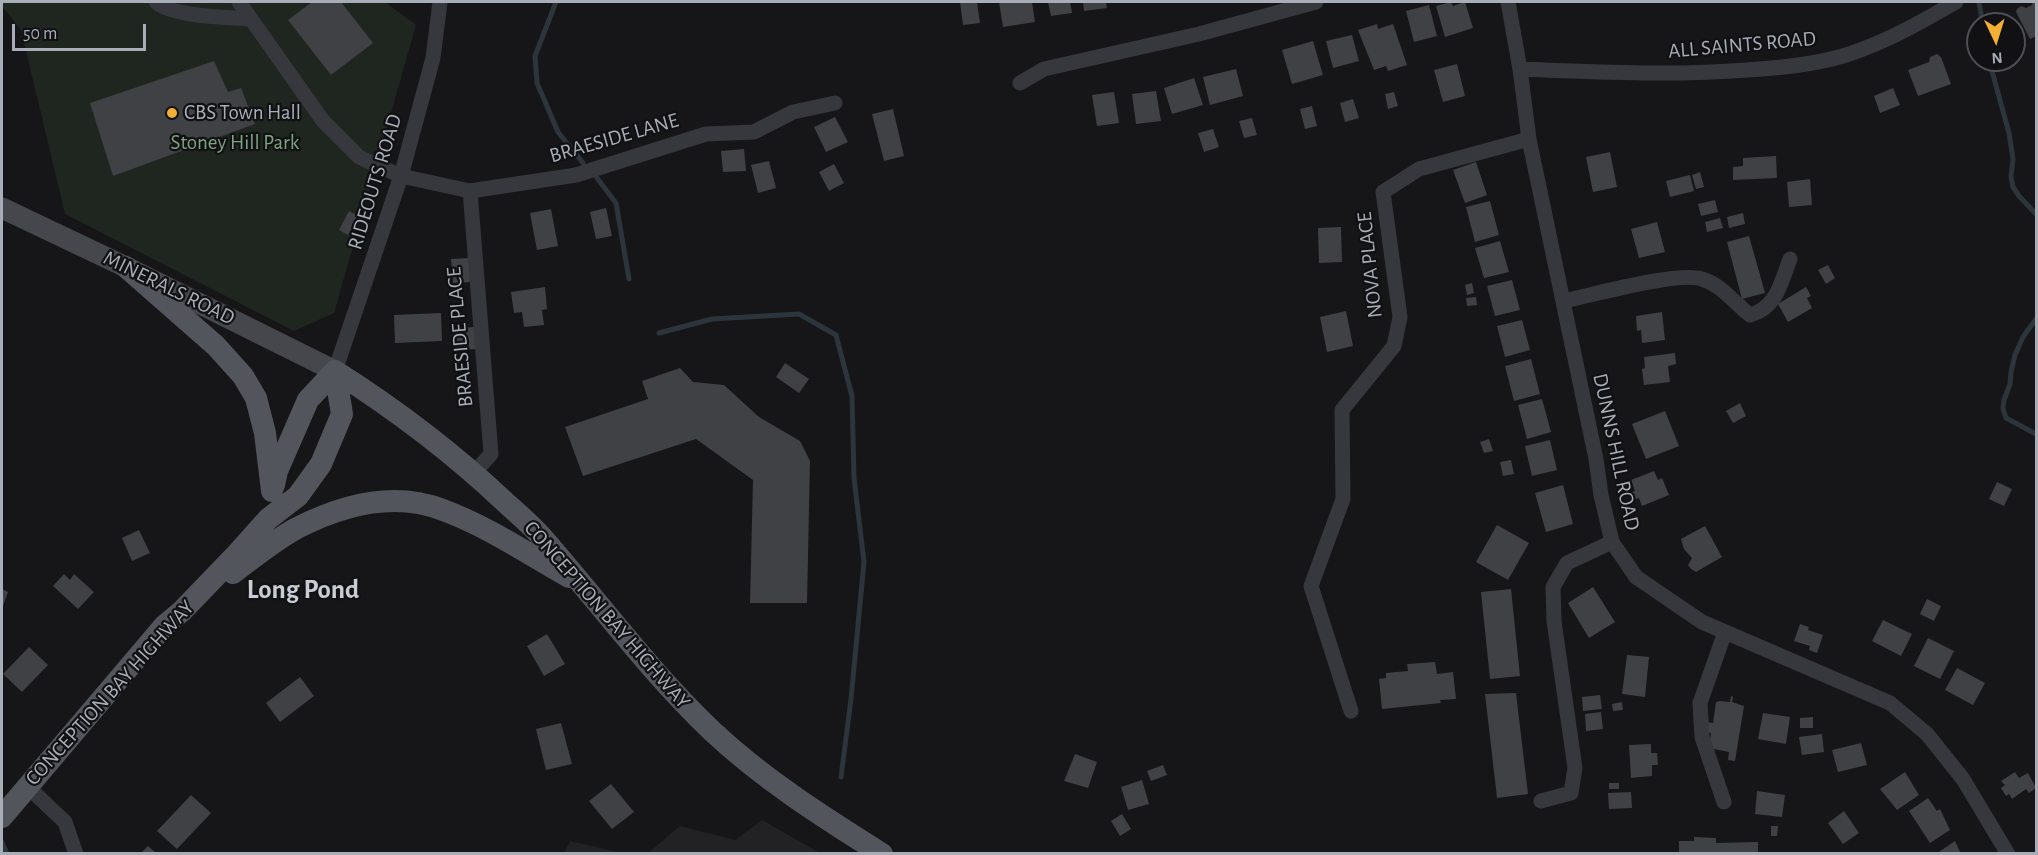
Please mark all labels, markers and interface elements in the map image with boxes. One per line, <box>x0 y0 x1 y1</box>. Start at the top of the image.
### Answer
scale bar <box>15 12 148 50</box>
north arrow <box>1966 12 2026 72</box>
text: 50 m <box>23 25 57 43</box>
street label: ALL SAINTS ROAD <box>1667 26 1817 64</box>
text: N <box>1991 50 2003 66</box>
place label: CBS Town Hall <box>184 100 301 126</box>
marker: CBS Town Hall <box>165 106 179 120</box>
street label: BRAESIDE LANE <box>546 108 682 168</box>
street label: RIDEOUTS ROAD <box>342 111 408 253</box>
park label: Stoney Hill Park <box>171 130 299 156</box>
street label: NOVA PLACE <box>1352 211 1388 319</box>
street label: MINERALS ROAD <box>99 245 239 331</box>
street label: BRAESIDE PLACE <box>441 266 479 408</box>
street label: DUNNS HILL ROAD <box>1587 371 1645 533</box>
street label: CONCEPTION BAY HIGHWAY <box>519 516 695 714</box>
district label: Long Pond <box>247 574 359 606</box>
street label: CONCEPTION BAY HIGHWAY <box>20 595 200 791</box>

